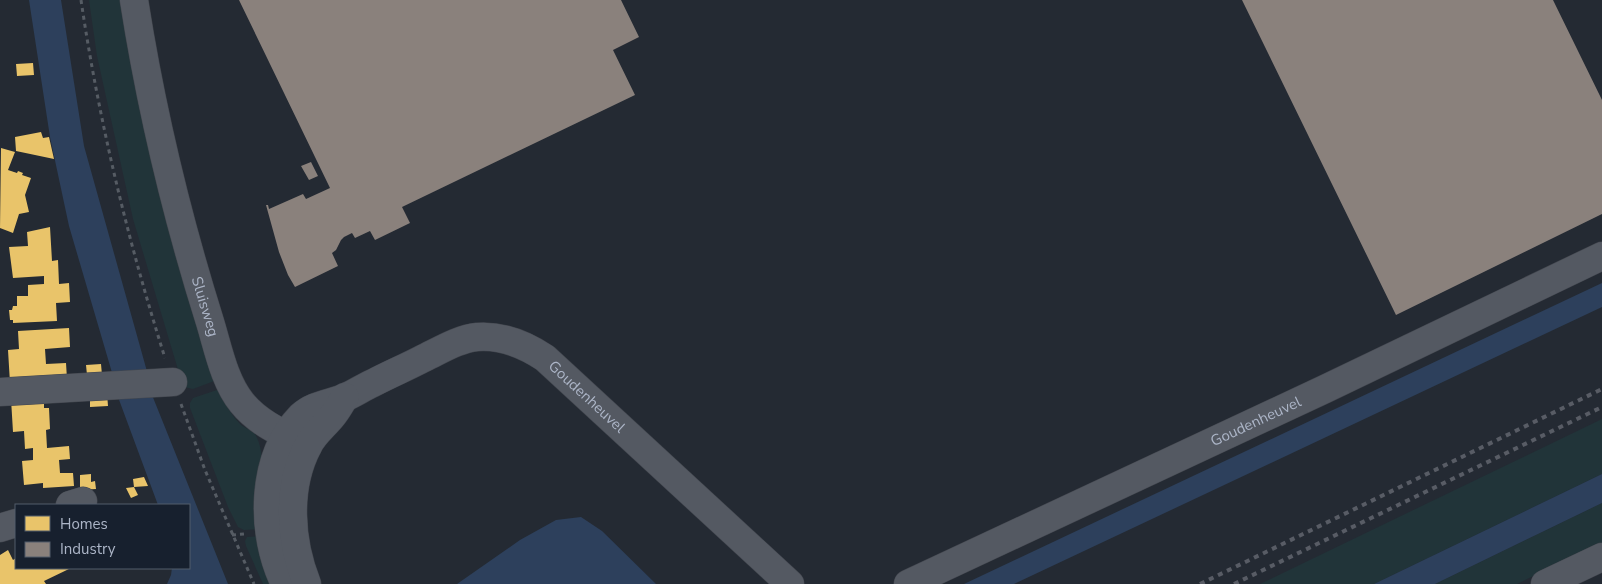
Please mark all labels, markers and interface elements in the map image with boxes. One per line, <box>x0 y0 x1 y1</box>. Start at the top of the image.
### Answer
street label: Sluisweg <box>187 274 224 339</box>
street label: Goudenheuvel <box>544 356 630 438</box>
street label: Goudenheuvel <box>1207 391 1305 451</box>
legend <box>15 504 190 569</box>
text: Homes <box>60 514 108 534</box>
text: Industry <box>60 539 116 559</box>

